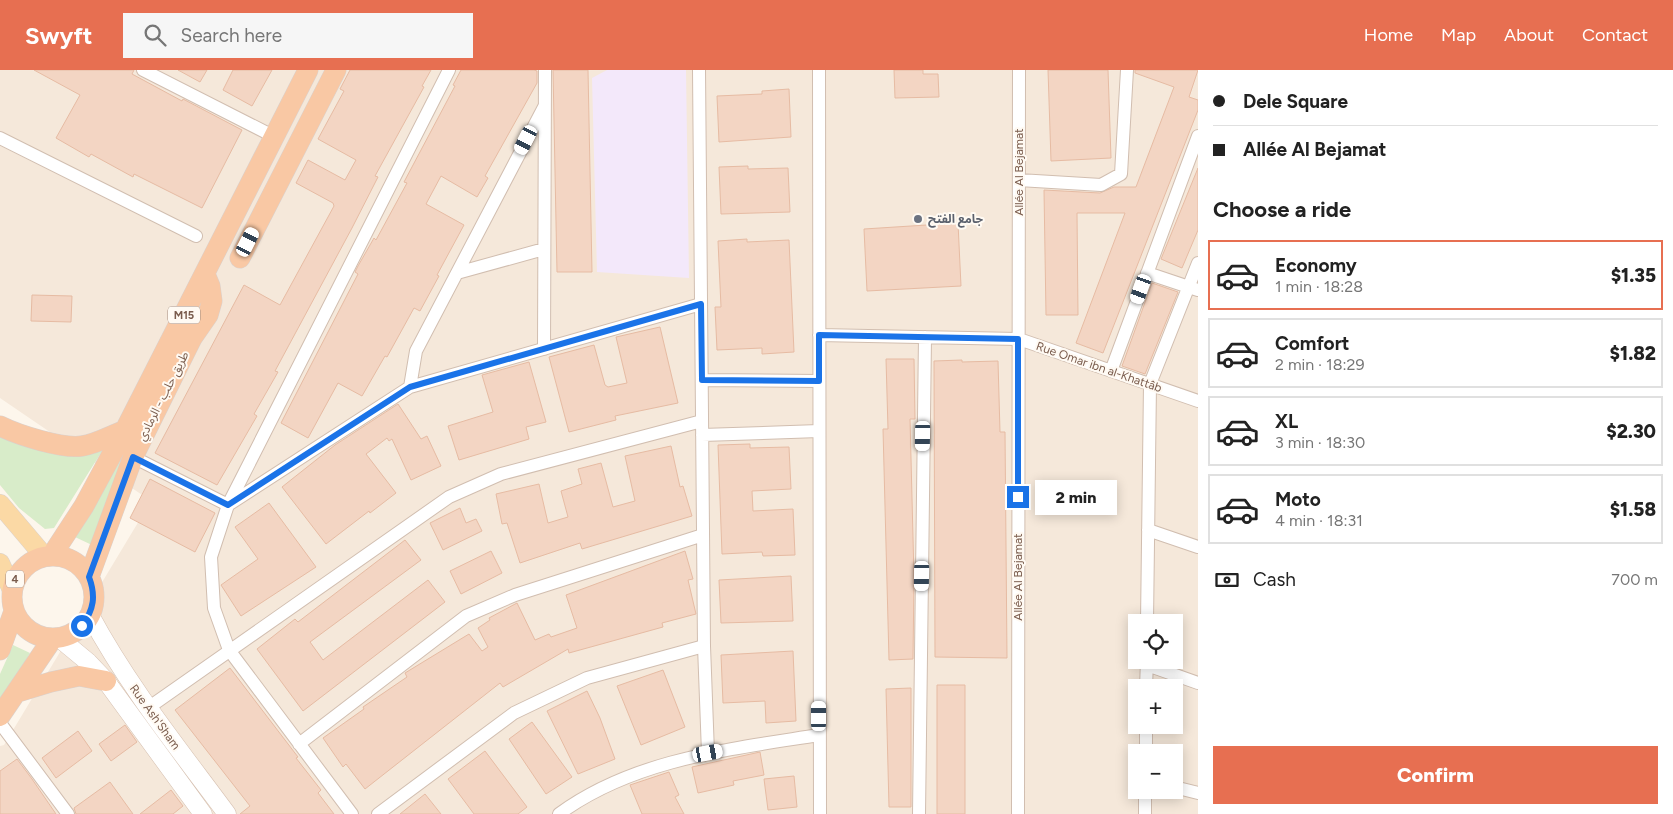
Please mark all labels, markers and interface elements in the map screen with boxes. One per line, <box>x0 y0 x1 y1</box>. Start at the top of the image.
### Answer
search box <box>123 13 473 58</box>
text: Swyft <box>25 21 93 50</box>
icon: search <box>141 21 169 49</box>
text: Search here <box>181 24 282 47</box>
text: Home <box>1364 24 1413 46</box>
text: Map <box>1441 24 1476 46</box>
text: About <box>1504 24 1554 46</box>
text: Contact <box>1582 24 1648 46</box>
text: Dele Square <box>1243 90 1348 113</box>
car <box>512 123 539 157</box>
street label: Allée Al Bejamat <box>1012 128 1026 216</box>
text: Allée Al Bejamat <box>1243 138 1386 161</box>
text: Choose a ride <box>1213 196 1351 223</box>
place label: جامع الفتح <box>928 212 983 228</box>
marker: جامع الفتح <box>912 213 924 225</box>
car <box>234 225 261 259</box>
icon: car <box>1215 253 1260 298</box>
text: Economy <box>1275 254 1357 277</box>
text: $1.35 <box>1611 264 1656 287</box>
car <box>1128 272 1153 306</box>
text: 1 min · 18:28 <box>1275 277 1363 296</box>
road number: M15 <box>168 306 200 324</box>
icon: car <box>1215 331 1260 376</box>
text: Comfort <box>1275 332 1350 355</box>
street label: Rue Omar ibn al-Khattâb <box>1034 339 1164 395</box>
text: $1.82 <box>1610 342 1656 365</box>
street label: طريق حلب - الرمادي <box>134 349 194 444</box>
text: 2 min · 18:29 <box>1275 355 1365 374</box>
icon: car <box>1215 409 1260 454</box>
text: XL <box>1275 410 1298 433</box>
text: $2.30 <box>1606 420 1656 443</box>
car <box>915 421 930 451</box>
text: 3 min · 18:30 <box>1275 433 1365 452</box>
callout: 2 min <box>1036 480 1118 514</box>
route end <box>1007 486 1029 508</box>
icon: car <box>1215 487 1260 532</box>
text: 2 min <box>1056 488 1096 507</box>
text: Moto <box>1275 488 1321 511</box>
text: $1.58 <box>1610 498 1656 521</box>
text: 4 min · 18:31 <box>1275 511 1363 530</box>
street label: Allée Al Bejamat <box>1011 533 1025 621</box>
car <box>914 561 929 591</box>
icon: cash <box>1213 566 1241 594</box>
text: Cash <box>1253 568 1296 591</box>
road number: 4 <box>6 570 24 588</box>
text: 700 m <box>1611 570 1658 589</box>
map controls <box>1128 614 1183 799</box>
button: locate <box>1128 614 1183 669</box>
route start <box>71 615 93 637</box>
button: + <box>1128 679 1183 734</box>
street label: Rue Ash'Sham <box>127 682 183 752</box>
car <box>811 701 826 731</box>
car <box>691 743 724 763</box>
button: − <box>1128 744 1183 799</box>
button: Confirm <box>1213 746 1658 804</box>

